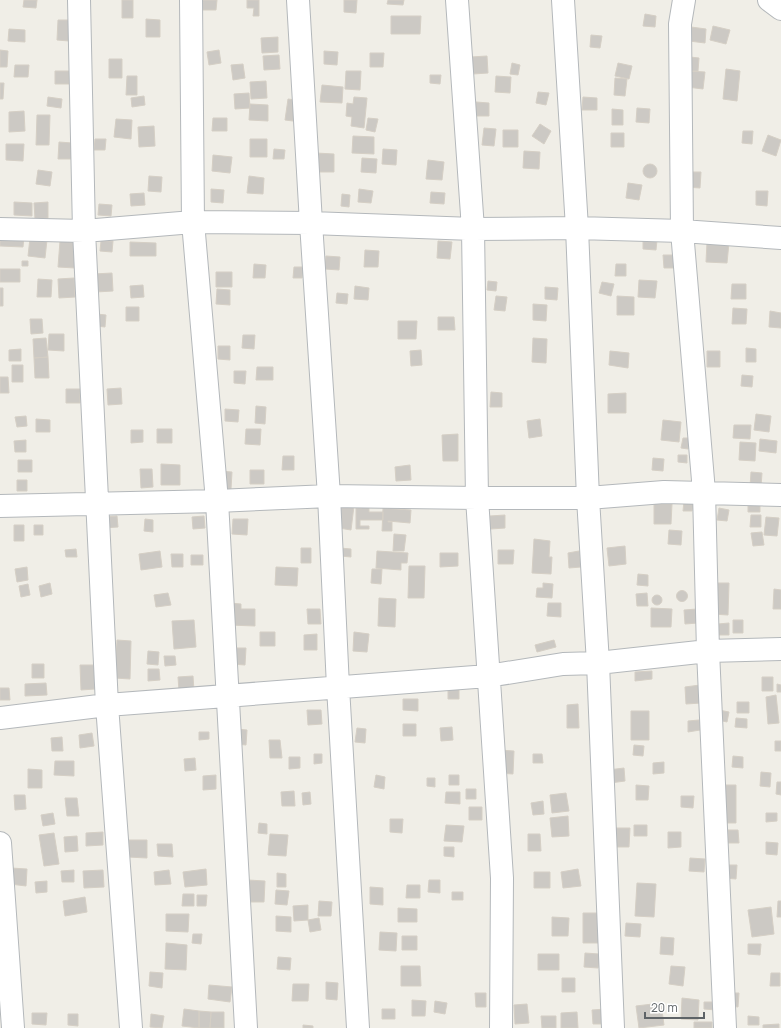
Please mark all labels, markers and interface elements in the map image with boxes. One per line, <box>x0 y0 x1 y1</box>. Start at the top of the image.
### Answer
scale bar <box>645 994 704 1020</box>
text: 20 m <box>651 999 678 1016</box>

